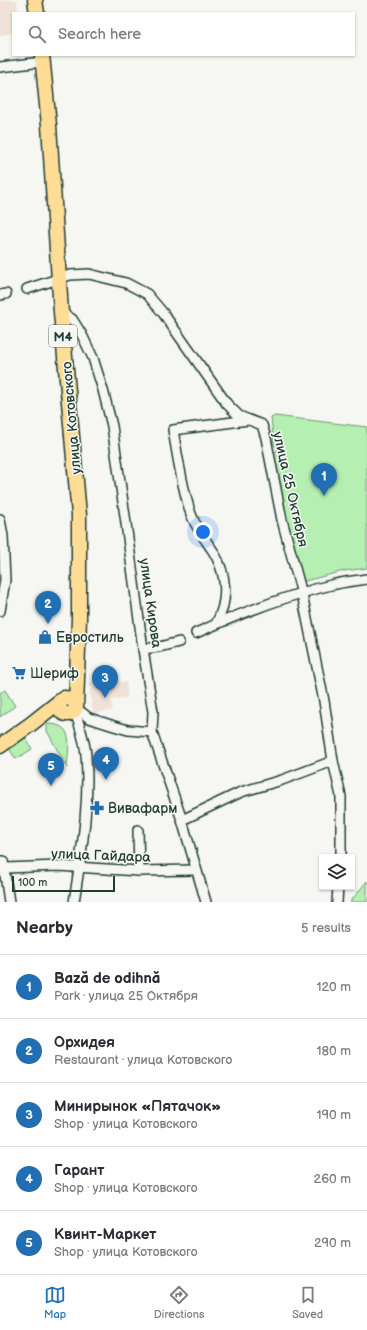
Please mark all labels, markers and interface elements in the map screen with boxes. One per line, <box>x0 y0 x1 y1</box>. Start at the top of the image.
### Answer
search box <box>12 12 355 56</box>
icon: search <box>26 23 48 45</box>
text: Search here <box>58 25 141 44</box>
road number: M4 <box>49 325 77 347</box>
street label: улица Котовского <box>58 361 85 475</box>
street label: улица 25 Октября <box>269 430 312 549</box>
pin: 1 <box>311 463 337 496</box>
your location <box>193 522 213 542</box>
street label: улица Кирова <box>136 557 165 650</box>
pin: 2 <box>35 591 61 624</box>
shop icon: Евростиль <box>37 629 53 645</box>
place label: Евростиль <box>56 629 124 646</box>
supermarket icon: Шериф <box>11 665 27 681</box>
place label: Шериф <box>30 665 79 682</box>
pin: 3 <box>92 665 118 698</box>
pin: 4 <box>93 747 119 780</box>
pin: 5 <box>38 753 64 786</box>
pharmacy icon: Вивафарм <box>89 800 105 816</box>
place label: Вивафарм <box>108 800 177 817</box>
street label: улица Гайдара <box>51 845 152 866</box>
map controls <box>319 854 355 890</box>
button: layers <box>319 854 355 890</box>
scale bar <box>12 874 115 893</box>
text: 100 m <box>18 876 47 889</box>
text: Nearby <box>16 918 73 938</box>
text: 5 results <box>301 920 351 936</box>
text: Bază de odihnă <box>54 969 160 988</box>
text: 1 <box>26 979 32 995</box>
text: 120 m <box>316 979 351 995</box>
text: Park · улица 25 Октября <box>54 988 198 1004</box>
text: Орхидея <box>54 1033 115 1052</box>
text: 2 <box>25 1043 33 1059</box>
text: 180 m <box>316 1043 351 1059</box>
text: Restaurant · улица Котовского <box>54 1052 232 1068</box>
text: Минирынок «Пятачок» <box>54 1097 221 1116</box>
text: 3 <box>25 1107 33 1123</box>
text: 190 m <box>317 1107 351 1123</box>
text: Shop · улица Котовского <box>54 1116 198 1132</box>
text: Гарант <box>54 1161 105 1180</box>
text: 4 <box>25 1171 33 1187</box>
text: 260 m <box>313 1171 351 1187</box>
text: Shop · улица Котовского <box>54 1180 198 1196</box>
text: Квинт-Маркет <box>54 1225 156 1244</box>
text: 5 <box>25 1235 33 1251</box>
text: 290 m <box>314 1235 351 1251</box>
text: Shop · улица Котовского <box>54 1244 198 1260</box>
tab: Map <box>44 1284 66 1321</box>
tab: Directions <box>154 1284 204 1321</box>
tab: Saved <box>292 1284 323 1321</box>

